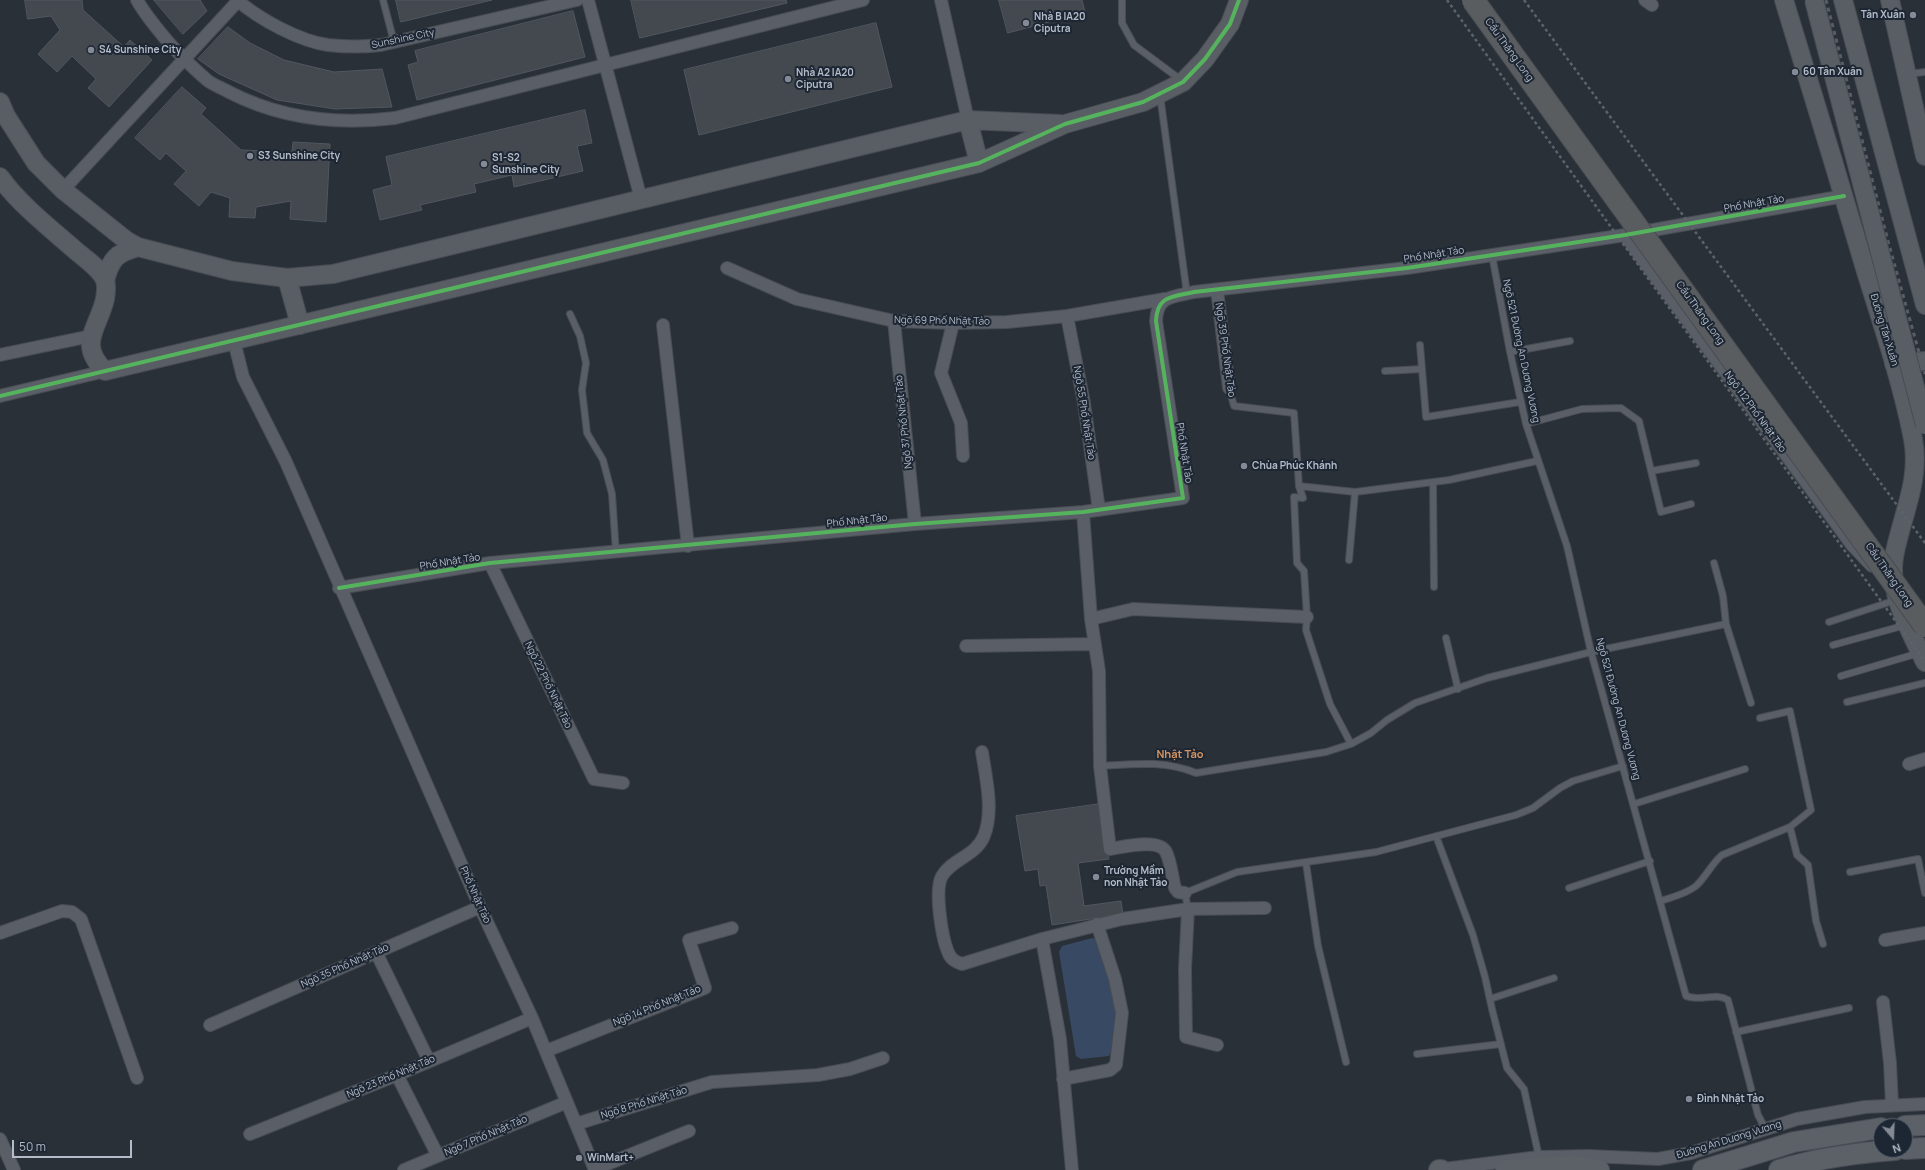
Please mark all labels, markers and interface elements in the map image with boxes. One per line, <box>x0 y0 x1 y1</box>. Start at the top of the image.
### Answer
place label: Tân Xuân <box>1861 9 1905 21</box>
marker: Tân Xuân <box>1908 10 1918 20</box>
place label: Nhà B IA20 Ciputra <box>1034 11 1086 34</box>
street label: Cầu Thăng Long <box>1482 16 1536 84</box>
marker: Nhà B IA20 Ciputra <box>1021 18 1031 28</box>
street label: Sunshine City <box>370 26 436 52</box>
place label: S4 Sunshine City <box>99 44 181 56</box>
marker: S4 Sunshine City <box>86 45 96 55</box>
place label: 60 Tân Xuân <box>1803 66 1862 78</box>
place label: Nhà A2 IA20 Ciputra <box>796 67 854 90</box>
marker: 60 Tân Xuân <box>1790 67 1800 77</box>
marker: Nhà A2 IA20 Ciputra <box>783 74 793 84</box>
place label: S3 Sunshine City <box>258 150 340 162</box>
marker: S3 Sunshine City <box>245 151 255 161</box>
place label: S1-S2 Sunshine City <box>492 152 560 176</box>
marker: S1-S2 Sunshine City <box>479 159 489 169</box>
street label: Phố Nhật Tảo <box>1723 193 1785 215</box>
street label: Phố Nhật Tảo <box>1403 244 1465 266</box>
street label: Ngõ 521 Đường An Dương Vương <box>1500 278 1542 424</box>
street label: Cầu Thăng Long <box>1673 279 1727 347</box>
street label: Đường Tân Xuân <box>1867 292 1901 368</box>
street label: Ngõ 39 Phố Nhật Tảo <box>1212 302 1238 398</box>
street label: Ngõ 69 Phố Nhật Tảo <box>894 314 990 328</box>
street label: Ngõ 55 Phố Nhật Tảo <box>1071 365 1097 461</box>
street label: Ngõ 112 Phố Nhật Tảo <box>1722 369 1788 455</box>
street label: Ngõ 37 Phố Nhật Tảo <box>893 375 915 469</box>
street label: Phố Nhật Tảo <box>1173 422 1195 484</box>
place label: Chùa Phúc Khánh <box>1252 460 1337 472</box>
marker: Chùa Phúc Khánh <box>1239 461 1249 471</box>
street label: Phố Nhật Tảo <box>826 512 888 530</box>
street label: Cầu Thăng Long <box>1863 541 1915 609</box>
street label: Phố Nhật Tảo <box>419 551 481 573</box>
street label: Ngõ 521 Đường An Dương Vương <box>1593 637 1643 781</box>
street label: Ngõ 22 Phố Nhật Tảo <box>522 640 574 730</box>
district label: Nhật Tảo <box>1156 748 1204 762</box>
street label: Phố Nhật Tảo <box>457 865 493 925</box>
place label: Trường Mầm non Nhật Tảo <box>1104 865 1167 888</box>
marker: Trường Mầm non Nhật Tảo <box>1091 872 1101 882</box>
street label: Ngõ 35 Phố Nhật Tảo <box>299 941 391 991</box>
street label: Ngõ 14 Phố Nhật Tảo <box>611 983 703 1029</box>
street label: Ngõ 23 Phố Nhật Tảo <box>345 1053 437 1101</box>
street label: Ngõ 8 Phố Nhật Tảo <box>599 1084 689 1122</box>
place label: Đình Nhật Tảo <box>1697 1093 1764 1105</box>
marker: Đình Nhật Tảo <box>1684 1094 1694 1104</box>
street label: Ngõ 7 Phố Nhật Tảo <box>443 1113 529 1159</box>
street label: Đường An Dương Vương <box>1675 1118 1783 1162</box>
north arrow <box>1873 1118 1913 1158</box>
scale bar <box>14 1132 134 1158</box>
text: 50 m <box>19 1138 46 1155</box>
text: N <box>1891 1140 1903 1157</box>
place label: WinMart+ <box>587 1152 634 1164</box>
marker: WinMart+ <box>574 1153 584 1163</box>

